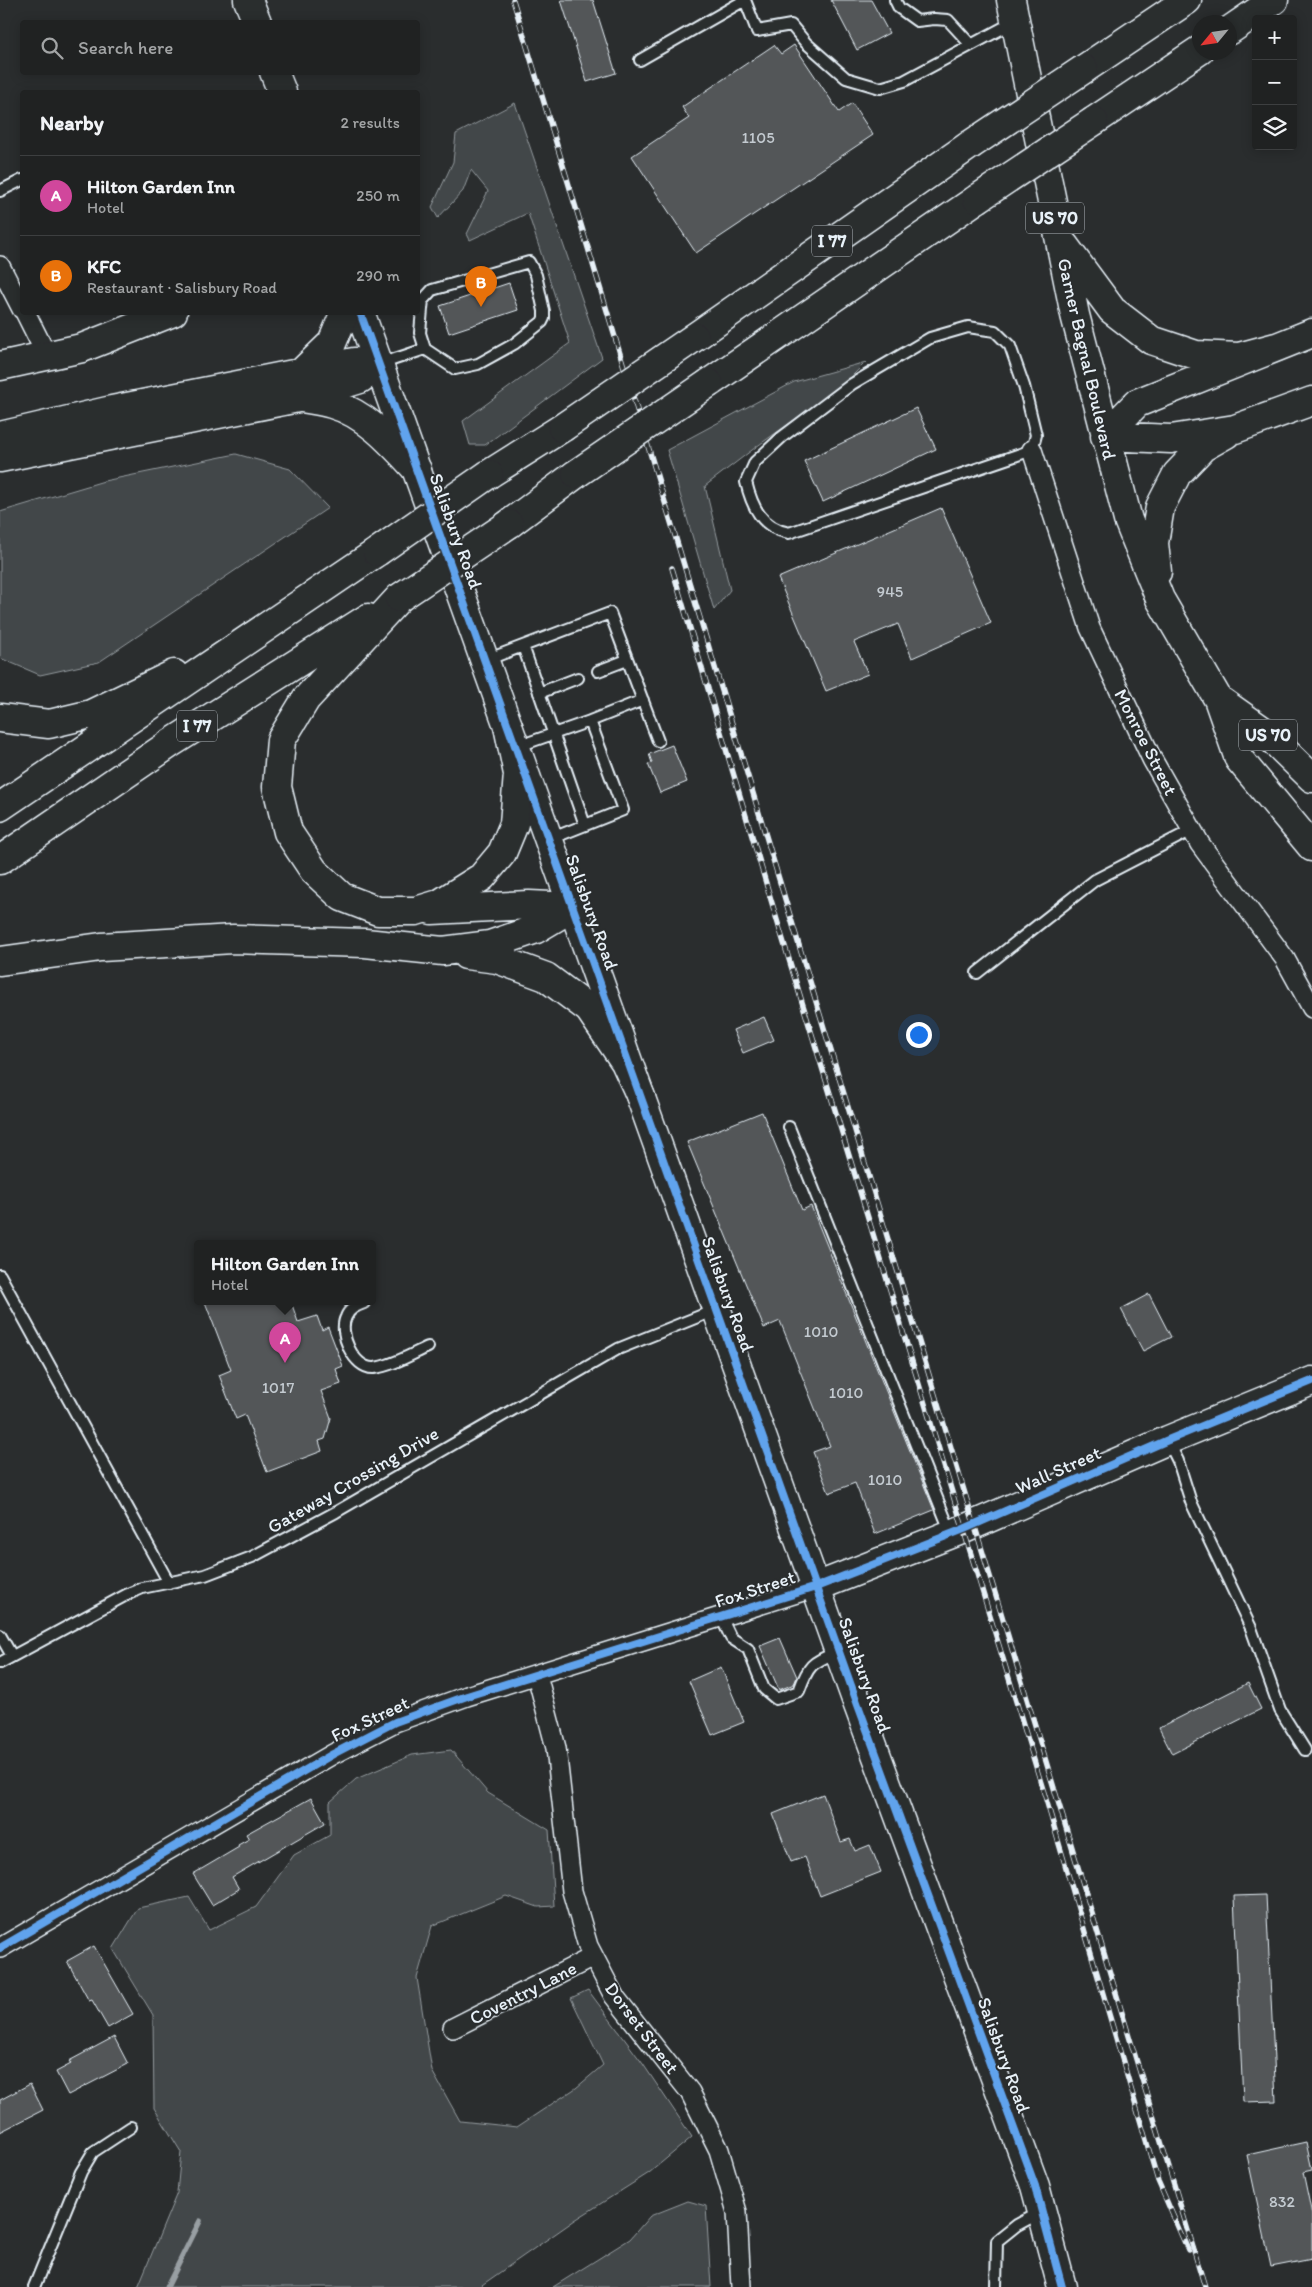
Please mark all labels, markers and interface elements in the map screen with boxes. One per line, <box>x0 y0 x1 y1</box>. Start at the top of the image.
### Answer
north arrow <box>1192 15 1237 60</box>
map controls <box>1252 15 1297 150</box>
button: + <box>1252 15 1297 60</box>
search box <box>20 20 420 75</box>
icon: search <box>38 34 66 62</box>
text: Search here <box>78 36 173 59</box>
button: − <box>1252 60 1297 105</box>
button: layers <box>1252 105 1297 150</box>
text: Nearby <box>40 110 104 135</box>
text: 2 results <box>340 113 400 132</box>
house number: 1105 <box>741 128 775 147</box>
text: Hilton Garden Inn <box>87 175 235 198</box>
text: A <box>51 186 61 205</box>
text: 250 m <box>356 186 400 205</box>
text: Hotel <box>87 198 124 217</box>
road number: US 70 <box>1026 202 1084 234</box>
road number: I 77 <box>812 226 852 256</box>
text: KFC <box>87 255 121 278</box>
street label: Garner Bagnal Boulevard <box>1053 256 1122 463</box>
text: B <box>51 266 61 285</box>
text: 290 m <box>356 266 400 285</box>
pin: B <box>465 266 497 307</box>
text: Restaurant · Salisbury Road <box>87 278 277 297</box>
street label: Salisbury Road <box>424 470 488 593</box>
house number: 945 <box>877 582 903 601</box>
street label: Monroe Street <box>1109 685 1183 799</box>
road number: I 77 <box>177 710 217 741</box>
road number: US 70 <box>1239 720 1297 750</box>
street label: Salisbury Road <box>560 851 624 974</box>
your location <box>906 1022 932 1048</box>
street label: Salisbury Road <box>696 1233 760 1356</box>
popup <box>194 1240 376 1305</box>
text: Hilton Garden Inn <box>211 1252 359 1275</box>
text: Hotel <box>211 1275 248 1294</box>
pin: A <box>269 1322 301 1363</box>
house number: 1010 <box>804 1322 838 1341</box>
house number: 1017 <box>262 1378 294 1397</box>
house number: 1010 <box>829 1383 863 1402</box>
street label: Gateway Crossing Drive <box>263 1422 443 1538</box>
street label: Wall Street <box>1012 1441 1104 1499</box>
house number: 1010 <box>868 1470 902 1489</box>
street label: Fox Street <box>712 1565 798 1613</box>
street label: Salisbury Road <box>833 1614 897 1737</box>
street label: Fox Street <box>327 1691 413 1747</box>
street label: Coventry Lane <box>466 1956 580 2030</box>
street label: Dorset Street <box>600 1978 684 2078</box>
street label: Salisbury Road <box>972 1994 1036 2117</box>
house number: 832 <box>1269 2192 1296 2211</box>

